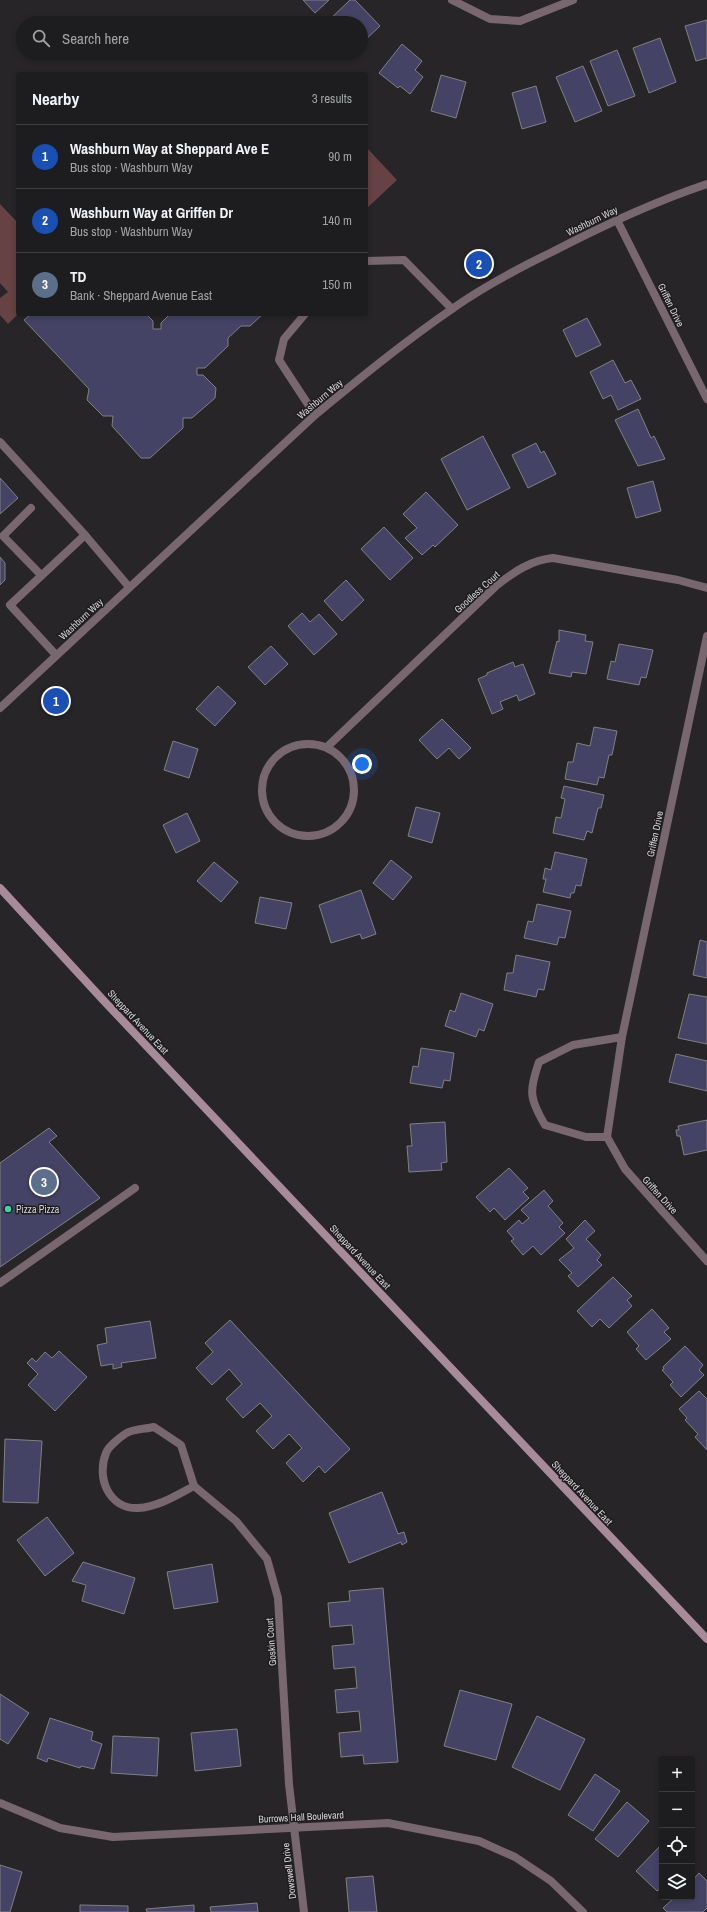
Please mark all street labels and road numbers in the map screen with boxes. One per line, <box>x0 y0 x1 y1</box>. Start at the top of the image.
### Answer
street label: Washburn Way <box>564 203 621 239</box>
street label: Griffen Drive <box>655 281 687 329</box>
street label: Washburn Way <box>295 376 346 422</box>
street label: Goodless Court <box>451 568 503 616</box>
street label: Washburn Way <box>56 595 106 643</box>
street label: Griffen Drive <box>644 809 666 858</box>
street label: Sheppard Avenue East <box>105 987 172 1058</box>
street label: Griffen Drive <box>640 1173 681 1217</box>
street label: Sheppard Avenue East <box>327 1222 394 1293</box>
street label: Sheppard Avenue East <box>549 1458 616 1529</box>
street label: Goskin Court <box>263 1617 279 1667</box>
street label: Burrows Hall Boulevard <box>258 1808 344 1826</box>
street label: Dowswell Drive <box>279 1842 299 1900</box>

